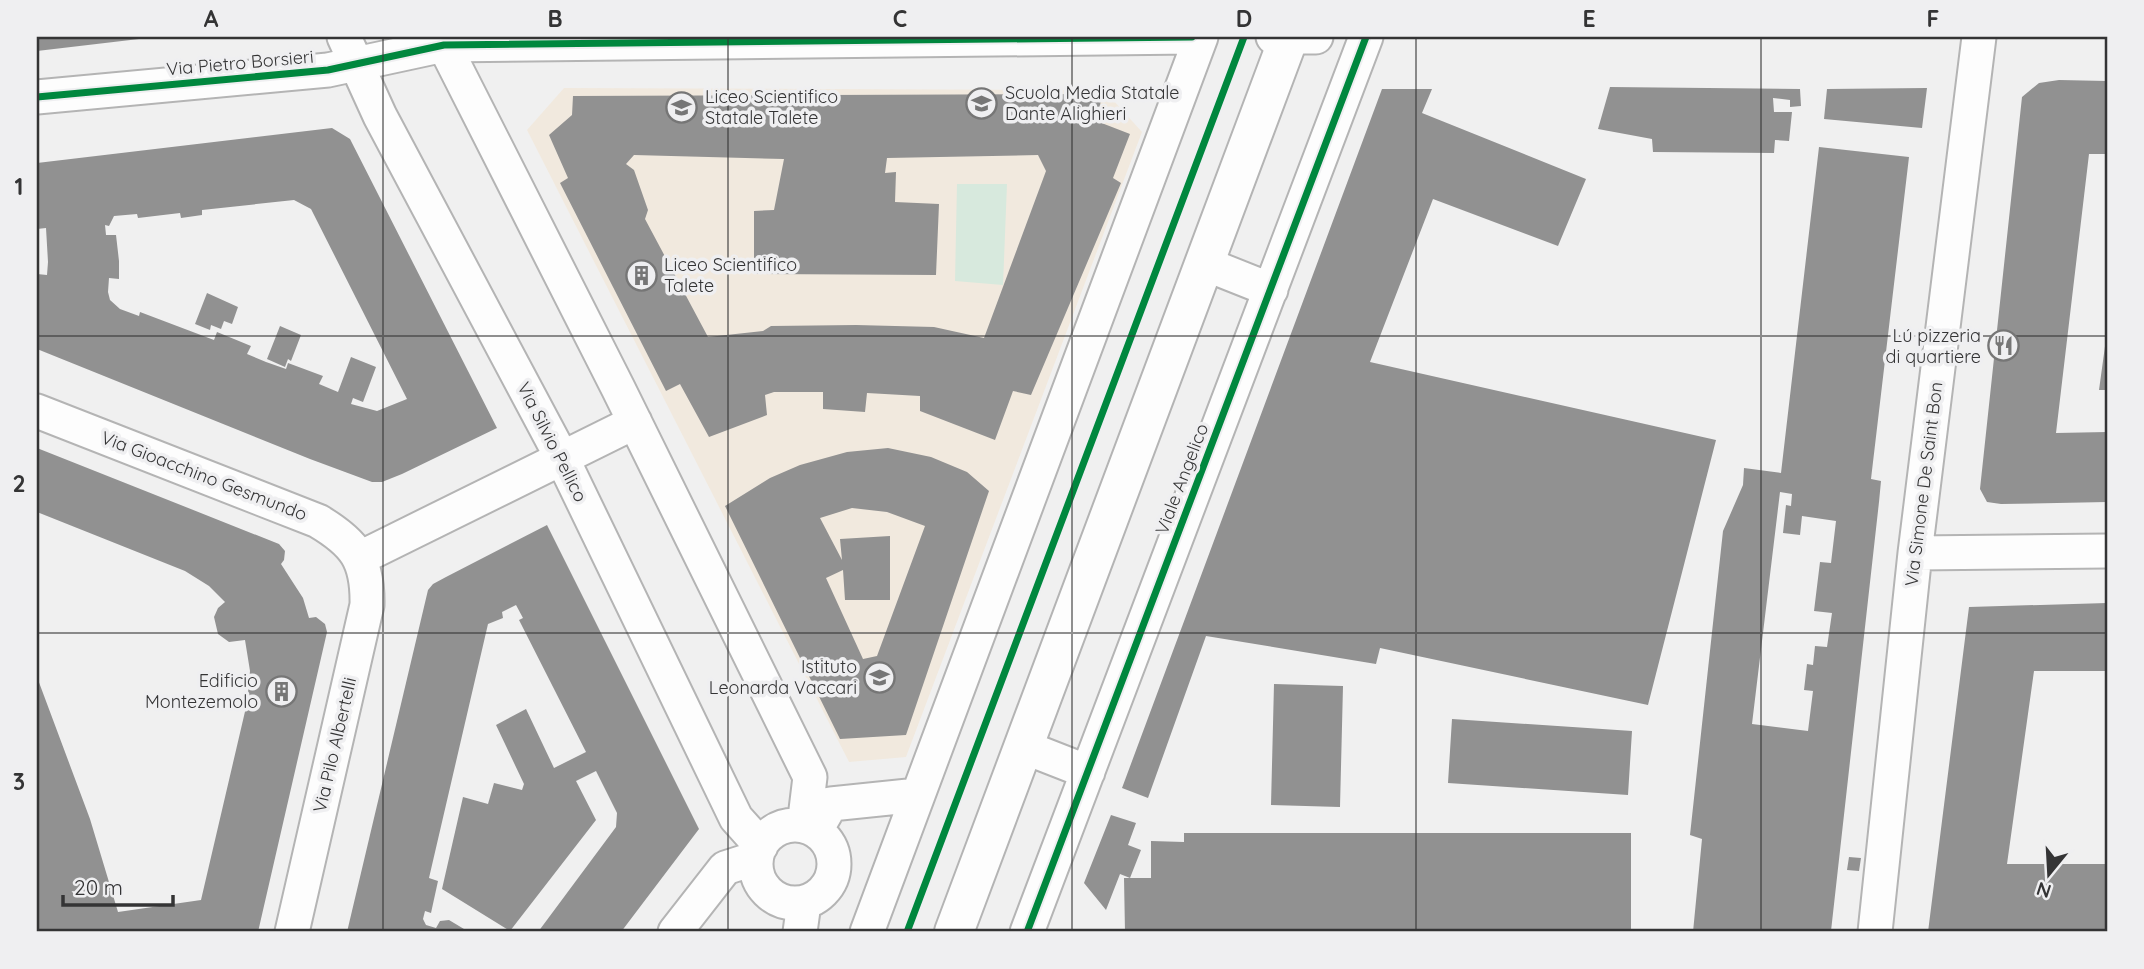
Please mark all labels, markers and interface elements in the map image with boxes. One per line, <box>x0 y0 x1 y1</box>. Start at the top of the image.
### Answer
text: A <box>204 4 219 33</box>
text: B <box>547 4 563 33</box>
text: C <box>893 4 907 33</box>
text: D <box>1236 4 1252 33</box>
text: E <box>1582 4 1596 33</box>
text: F <box>1927 4 1939 33</box>
street label: Via Pietro Borsieri <box>165 45 314 80</box>
place label: Scuola Media Statale Dante Alighieri <box>1005 81 1179 125</box>
place label: Liceo Scientifico Statale Talete <box>705 85 838 129</box>
school or university icon: Scuola Media Statale Dante Alighieri <box>965 86 999 120</box>
school or university icon: Liceo Scientifico Statale Talete <box>665 90 699 124</box>
text: 1 <box>15 172 23 201</box>
place label: Liceo Scientifico Talete <box>664 253 797 297</box>
building icon: Liceo Scientifico Talete <box>624 258 658 292</box>
place label: Lú pizzeria di quartiere <box>1886 324 1981 368</box>
restaurant icon: Lú pizzeria di quartiere <box>1987 329 2021 363</box>
street label: Via Silvio Pellico <box>512 378 593 506</box>
street label: Via Simone De Saint Bon <box>1900 380 1947 587</box>
street label: Viale Angelico <box>1150 420 1213 538</box>
street label: Via Gioacchino Gesmundo <box>98 426 310 525</box>
text: 2 <box>12 469 26 498</box>
place label: Istituto Leonarda Vaccari <box>709 655 857 699</box>
school or university icon: Istituto Leonarda Vaccari <box>863 660 897 694</box>
place label: Edificio Montezemolo <box>145 669 258 713</box>
building icon: Edificio Montezemolo <box>264 674 298 708</box>
street label: Via Pilo Albertelli <box>308 675 361 815</box>
text: 3 <box>13 767 25 796</box>
north arrow <box>2014 839 2084 909</box>
scale bar <box>63 864 173 908</box>
text: 20 m <box>74 874 123 900</box>
text: N <box>2033 877 2054 904</box>

